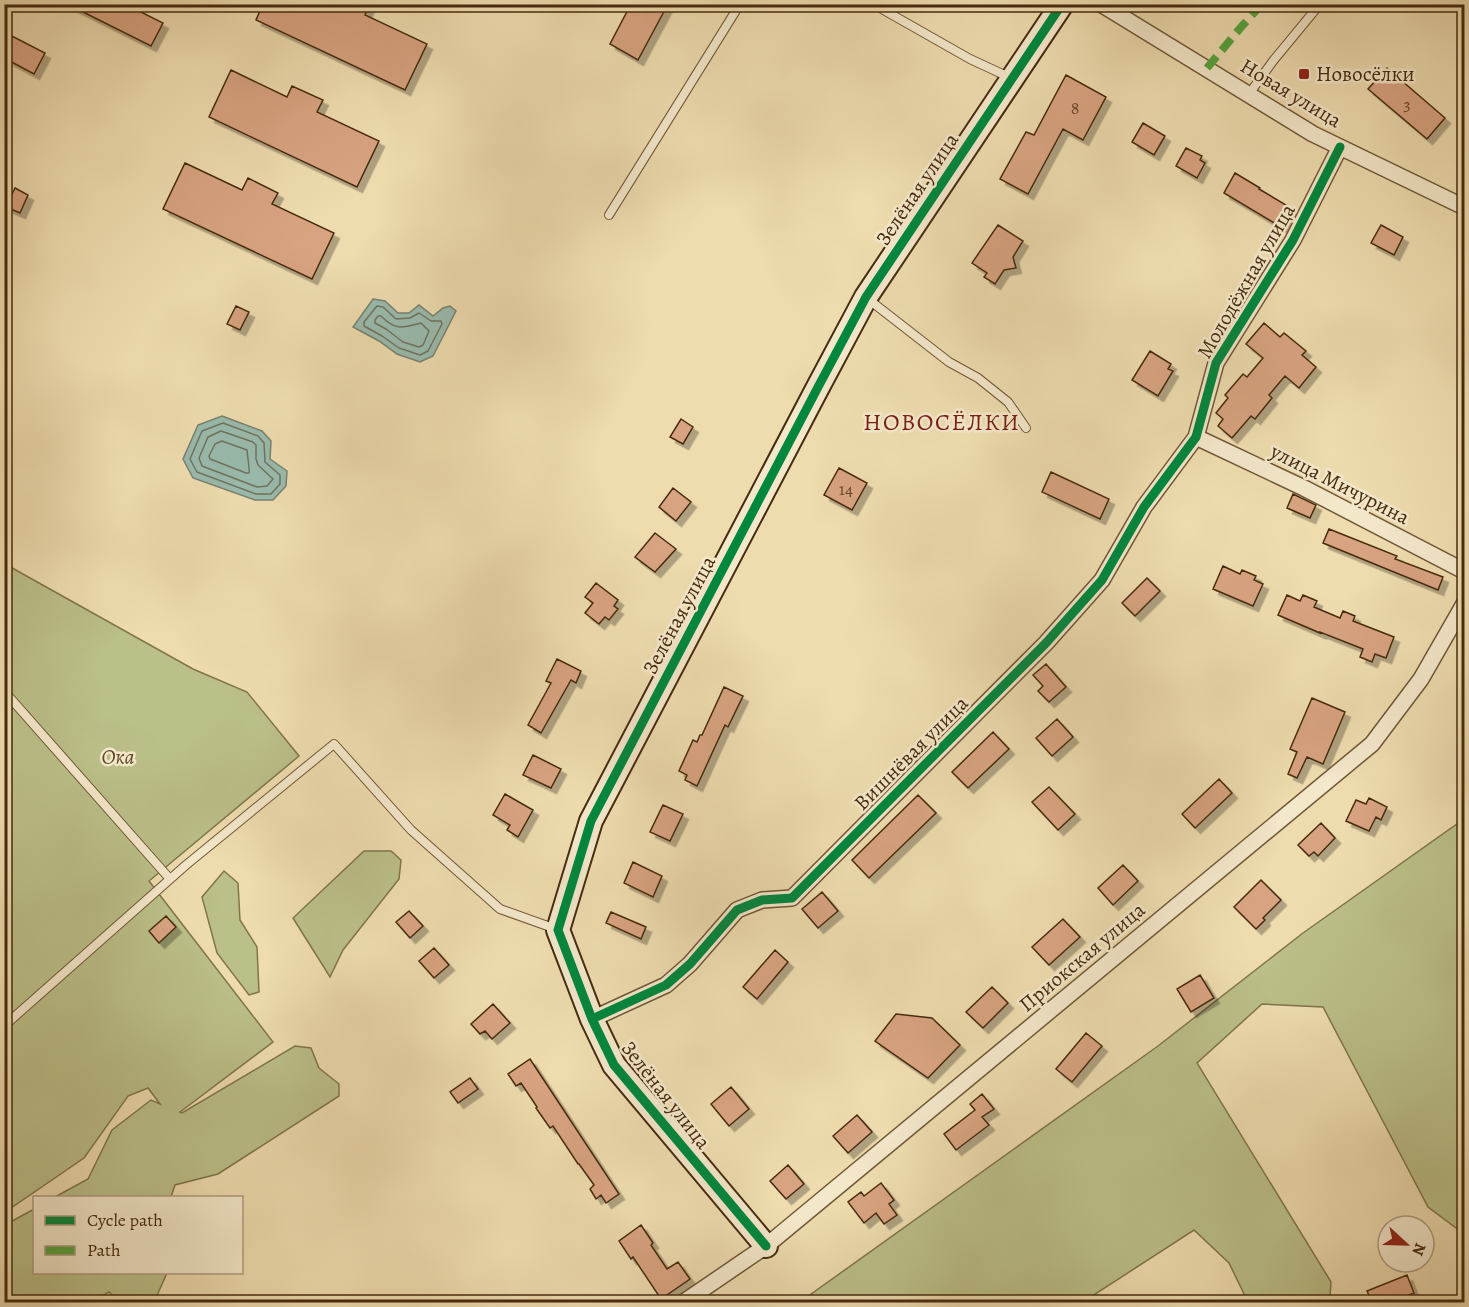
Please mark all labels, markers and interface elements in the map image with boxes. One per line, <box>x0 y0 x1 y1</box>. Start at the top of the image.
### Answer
street label: Новая улица <box>1235 52 1347 134</box>
place label: Новосёлки <box>1316 60 1415 88</box>
marker: Новосёлки <box>1297 67 1311 81</box>
house number: 3 <box>1403 92 1411 116</box>
house number: 8 <box>1071 96 1079 120</box>
street label: Зелёная улица <box>869 127 965 251</box>
street label: Молодёжная улица <box>1190 198 1302 363</box>
district label: НОВОСЁЛКИ <box>863 406 1021 438</box>
street label: улица Мичурина <box>1265 436 1415 531</box>
house number: 14 <box>839 477 853 501</box>
street label: Зелёная улица <box>636 551 722 679</box>
street label: Вишнёвая улица <box>848 689 975 816</box>
park label: Ока <box>101 743 135 771</box>
street label: Приокская улица <box>1013 896 1151 1018</box>
street label: Зелёная улица <box>615 1035 717 1155</box>
legend <box>33 1196 243 1274</box>
text: Cycle path <box>87 1208 163 1232</box>
north arrow <box>1376 1214 1436 1274</box>
text: Path <box>87 1238 121 1262</box>
text: N <box>1406 1240 1431 1259</box>

